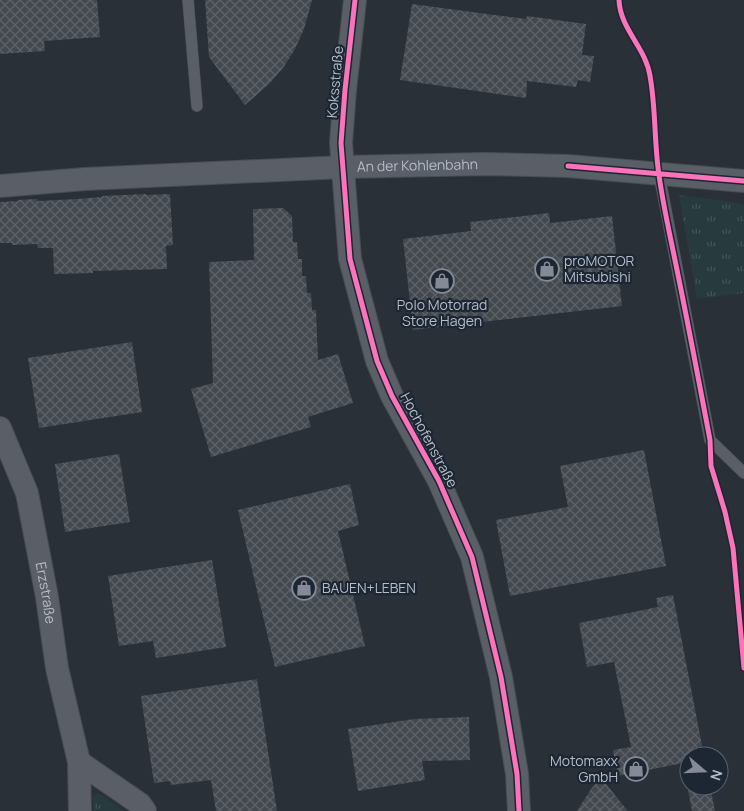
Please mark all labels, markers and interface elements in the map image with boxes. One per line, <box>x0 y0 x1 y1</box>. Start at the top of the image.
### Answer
street label: Koksstraße <box>322 45 347 119</box>
street label: An der Kohlenbahn <box>357 154 478 176</box>
place label: proMOTOR Mitsubishi <box>564 251 635 286</box>
shop icon: proMOTOR Mitsubishi <box>534 256 560 282</box>
shop icon: Polo Motorrad Store Hagen <box>429 268 455 294</box>
place label: Polo Motorrad Store Hagen <box>397 295 487 330</box>
street label: Hochofenstraße <box>396 389 463 491</box>
street label: Erzstraße <box>31 560 61 625</box>
shop icon: BAUEN+LEBEN <box>291 575 317 601</box>
place label: BAUEN+LEBEN <box>322 578 416 597</box>
north arrow <box>679 746 729 796</box>
place label: Motomaxx GmbH <box>550 751 619 786</box>
shop icon: Motomaxx GmbH <box>623 756 649 782</box>
text: N <box>706 768 727 783</box>

